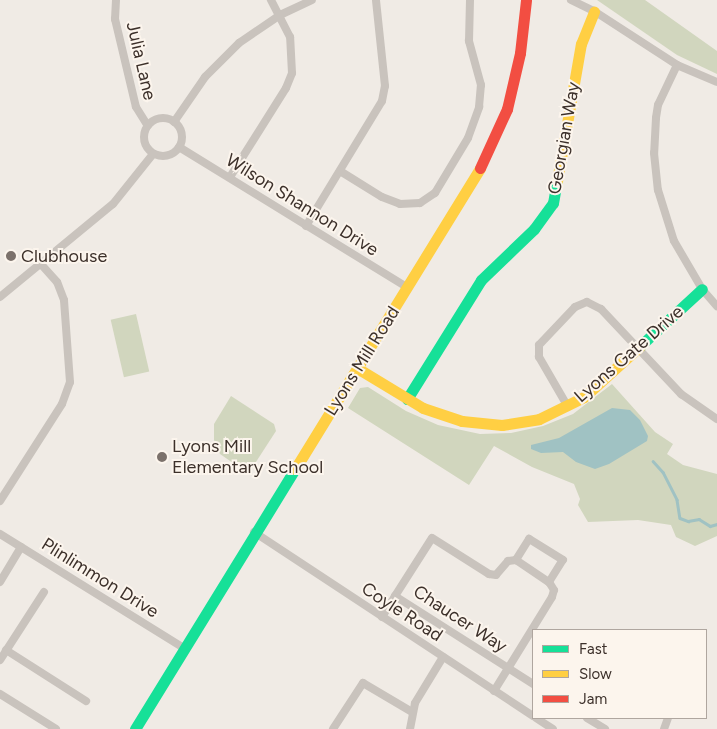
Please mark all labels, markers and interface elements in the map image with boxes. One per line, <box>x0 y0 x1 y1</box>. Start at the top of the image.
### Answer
street label: Julia Lane <box>122 20 160 102</box>
street label: Georgian Way <box>544 80 584 196</box>
street label: Wilson Shannon Drive <box>222 149 382 261</box>
place label: Clubhouse <box>21 245 107 267</box>
marker: Clubhouse <box>5 250 17 262</box>
street label: Lyons Gate Drive <box>570 301 688 407</box>
street label: Lyons Mill Road <box>320 302 404 420</box>
place label: Lyons Mill Elementary School <box>172 436 323 478</box>
marker: Lyons Mill Elementary School <box>156 451 168 463</box>
street label: Plinlimmon Drive <box>37 533 163 623</box>
street label: Coyle Road <box>357 578 447 646</box>
street label: Chaucer Way <box>409 581 511 657</box>
legend <box>532 629 707 719</box>
text: Fast <box>579 640 607 658</box>
text: Slow <box>579 665 612 683</box>
text: Jam <box>579 690 607 708</box>

